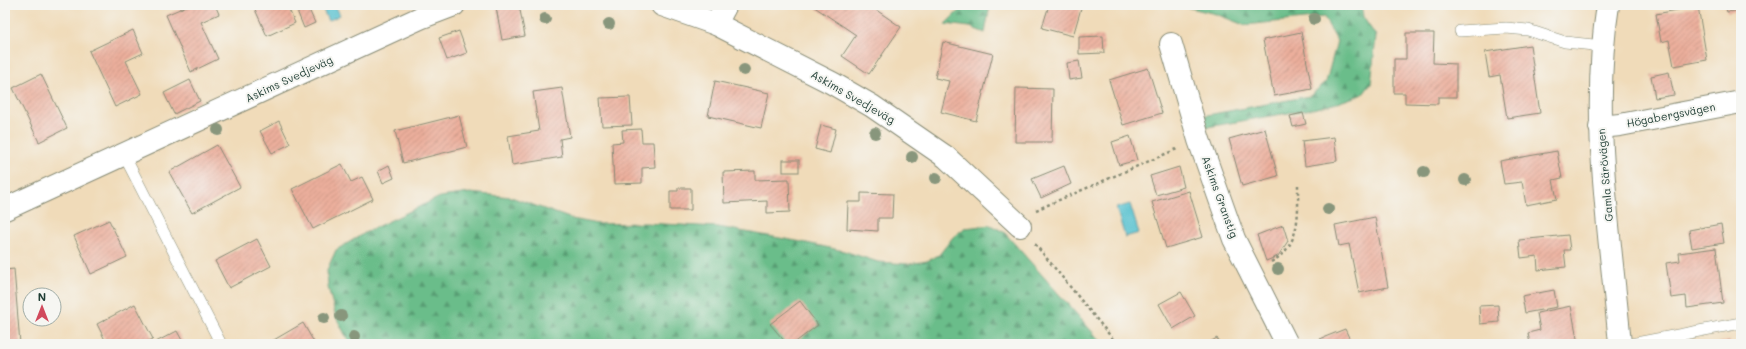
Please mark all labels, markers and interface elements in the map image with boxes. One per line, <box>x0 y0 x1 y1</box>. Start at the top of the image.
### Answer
street label: Askims Svedjeväg <box>243 52 335 105</box>
street label: Askims Svedjeväg <box>808 66 898 127</box>
street label: Högabergsvägen <box>1625 99 1717 130</box>
street label: Gamla Särövägen <box>1593 128 1616 222</box>
street label: Askims Granstig <box>1199 154 1242 240</box>
north arrow <box>22 287 62 327</box>
text: N <box>38 289 46 304</box>

